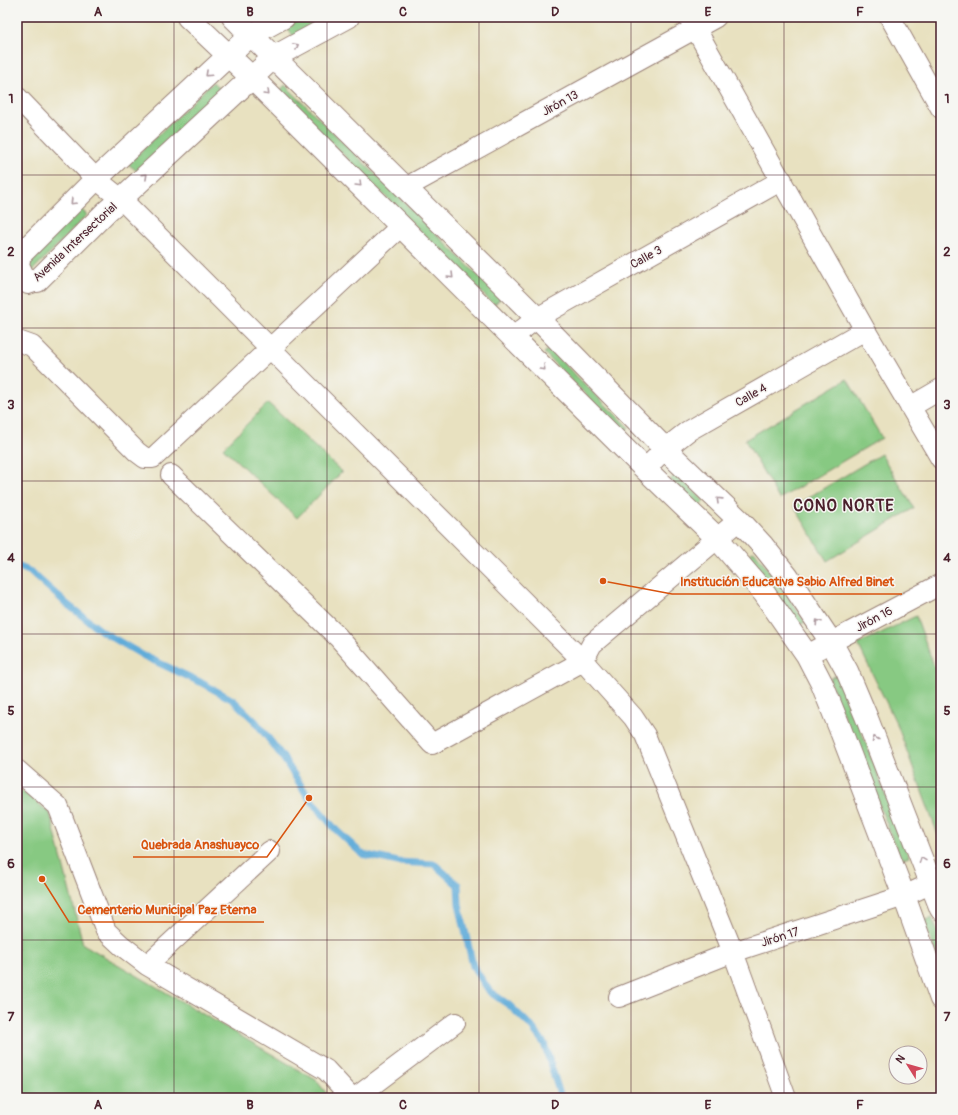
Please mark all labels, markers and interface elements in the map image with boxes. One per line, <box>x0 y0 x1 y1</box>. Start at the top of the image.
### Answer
text: A <box>94 4 103 20</box>
text: B <box>246 4 254 20</box>
text: C <box>399 4 407 20</box>
text: D <box>551 4 559 20</box>
text: E <box>705 4 712 20</box>
text: F <box>856 4 864 20</box>
one-way arrow <box>292 43 299 50</box>
one-way arrow <box>205 69 213 76</box>
street label: Jirón 13 <box>539 87 581 120</box>
one-way arrow <box>262 88 270 96</box>
text: 1 <box>8 91 14 107</box>
text: 1 <box>944 91 950 107</box>
one-way arrow <box>141 174 148 181</box>
one-way arrow <box>354 179 362 187</box>
one-way arrow <box>70 197 78 205</box>
street label: Avenida Intersectorial <box>30 199 121 285</box>
street label: Calle 3 <box>628 243 665 272</box>
text: 2 <box>7 244 15 260</box>
text: 2 <box>943 244 951 260</box>
one-way arrow <box>446 271 454 279</box>
one-way arrow <box>538 363 546 371</box>
street label: Calle 4 <box>733 380 770 410</box>
text: 3 <box>7 397 15 413</box>
text: 3 <box>943 397 951 413</box>
district label: CONO NORTE <box>793 496 895 516</box>
one-way arrow <box>716 497 724 505</box>
text: 4 <box>7 550 15 566</box>
text: 4 <box>943 550 951 566</box>
callout: Institución Educativa Sabio Alfred Binet <box>672 569 902 594</box>
text: Institución Educativa Sabio Alfred Binet <box>680 574 895 590</box>
street label: Jirón 16 <box>853 603 895 635</box>
one-way arrow <box>816 619 823 626</box>
text: 5 <box>7 703 15 719</box>
text: 5 <box>943 703 951 719</box>
one-way arrow <box>871 735 879 742</box>
callout: Quebrada Anashuayco <box>133 832 267 857</box>
text: Quebrada Anashuayco <box>141 837 259 853</box>
text: 6 <box>7 856 15 872</box>
one-way arrow <box>918 856 926 863</box>
text: 6 <box>943 856 951 872</box>
callout: Cementerio Municipal Paz Eterna <box>69 897 264 922</box>
text: Cementerio Municipal Paz Eterna <box>78 902 256 918</box>
street label: Jirón 17 <box>759 924 802 951</box>
text: 7 <box>8 1009 15 1025</box>
text: 7 <box>944 1009 951 1025</box>
north arrow <box>888 1045 928 1085</box>
text: N <box>893 1052 908 1066</box>
text: A <box>94 1097 103 1113</box>
text: B <box>246 1097 254 1113</box>
text: C <box>399 1097 407 1113</box>
text: D <box>551 1097 559 1113</box>
text: E <box>705 1097 712 1113</box>
text: F <box>856 1097 864 1113</box>

